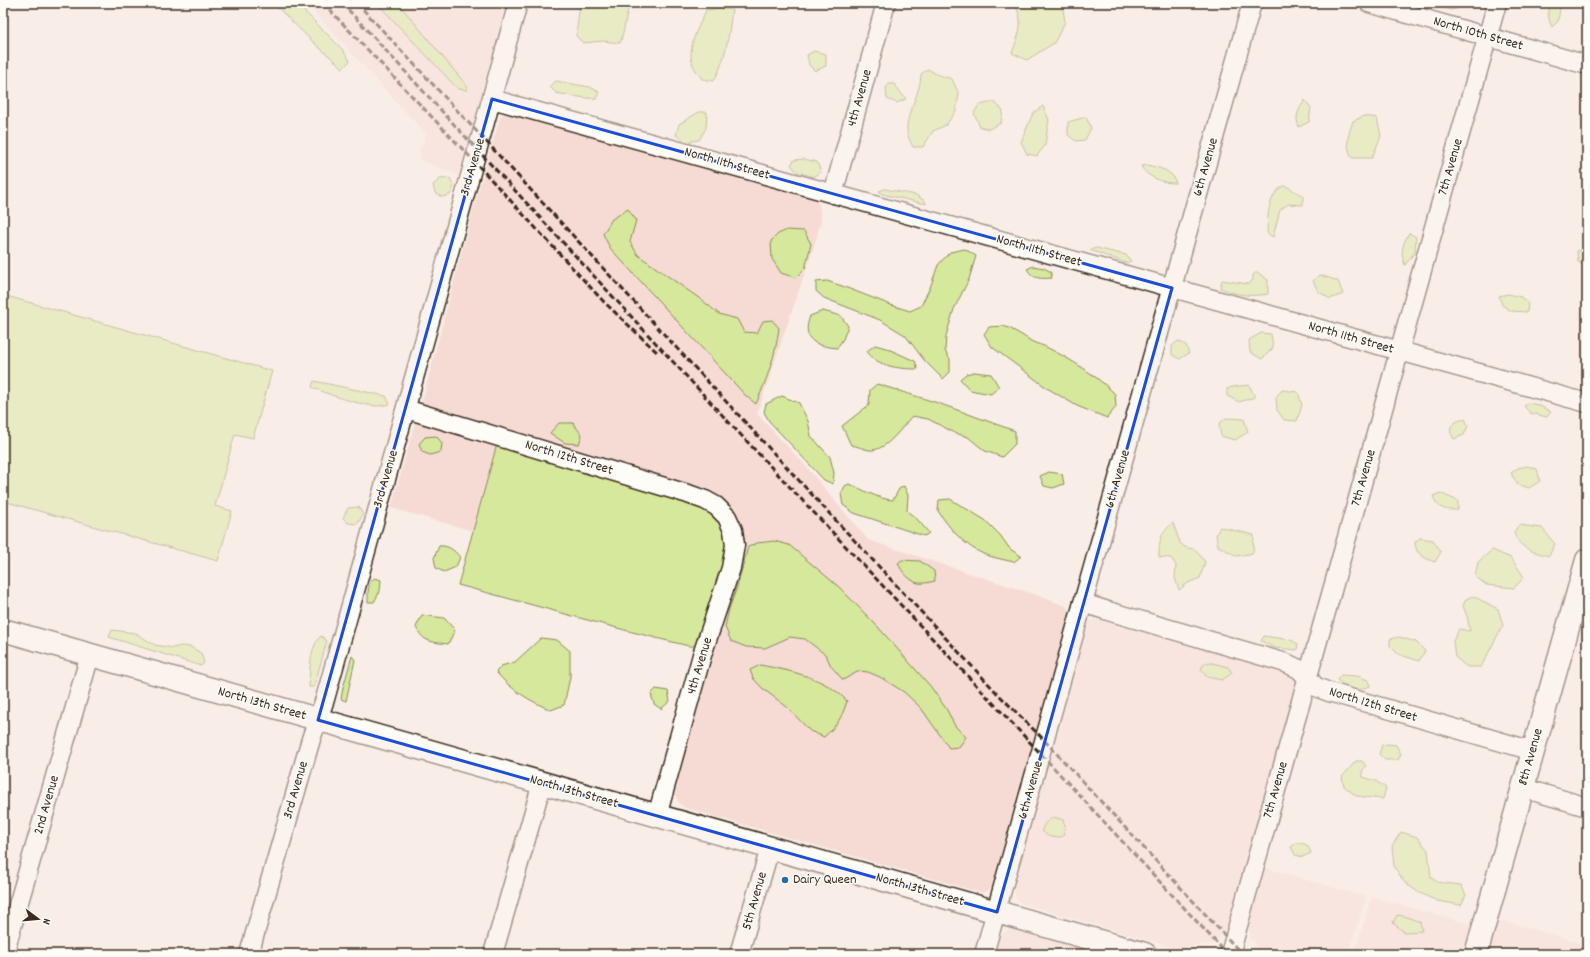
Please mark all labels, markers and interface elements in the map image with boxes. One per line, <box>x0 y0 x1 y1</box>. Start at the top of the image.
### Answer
street label: North 10th Street <box>1431 12 1525 56</box>
street label: 4th Avenue <box>842 67 878 129</box>
street label: 6th Avenue <box>1188 135 1224 199</box>
street label: 3rd Avenue <box>455 136 491 198</box>
street label: 7th Avenue <box>1433 136 1469 198</box>
street label: North 11th Street <box>682 142 772 186</box>
street label: North 11th Street <box>994 229 1084 273</box>
street label: North 11th Street <box>1306 316 1396 360</box>
street label: North 12th Street <box>523 435 615 481</box>
street label: 6th Avenue <box>1100 447 1136 511</box>
street label: 7th Avenue <box>1346 447 1382 509</box>
street label: 3rd Avenue <box>368 448 404 510</box>
street label: 4th Avenue <box>682 635 718 697</box>
street label: North 13th Street <box>215 682 309 726</box>
street label: North 12th Street <box>1327 682 1419 728</box>
street label: 8th Avenue <box>1513 726 1549 788</box>
street label: 6th Avenue <box>1013 758 1049 822</box>
street label: 3rd Avenue <box>278 759 314 821</box>
street label: 7th Avenue <box>1258 759 1294 821</box>
street label: North 13th Street <box>527 770 621 814</box>
street label: 2nd Avenue <box>29 773 65 837</box>
street label: North 13th Street <box>873 868 967 912</box>
street label: 5th Avenue <box>737 870 773 932</box>
place label: Dairy Queen <box>793 870 856 890</box>
marker: Dairy Queen <box>780 875 790 885</box>
north arrow <box>18 899 58 939</box>
text: N <box>37 916 54 927</box>

